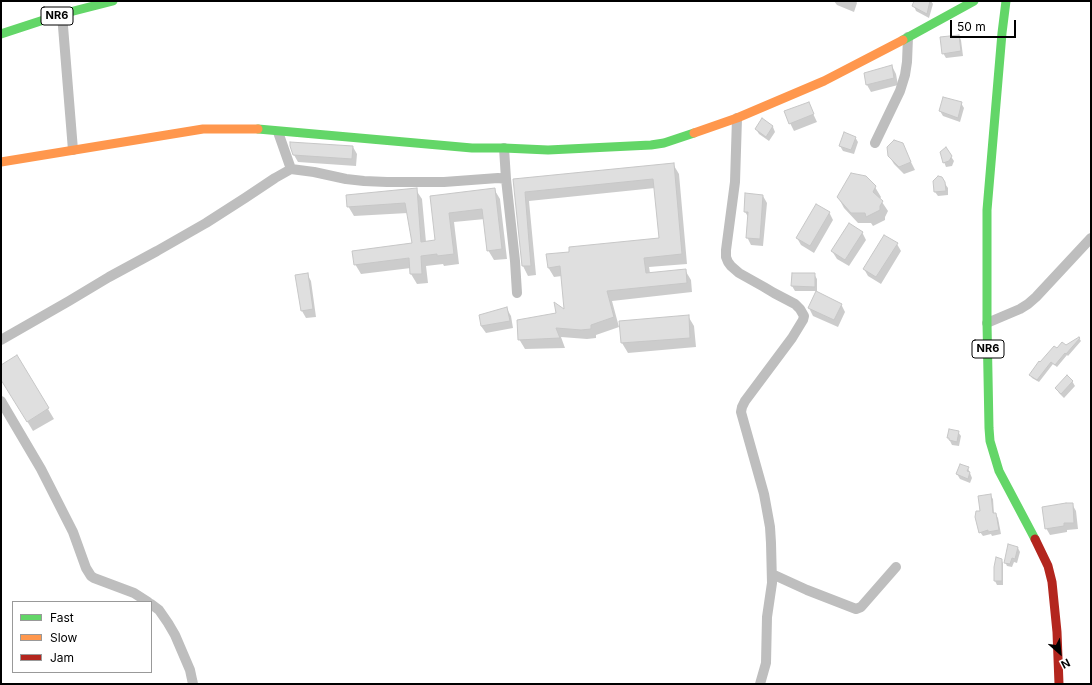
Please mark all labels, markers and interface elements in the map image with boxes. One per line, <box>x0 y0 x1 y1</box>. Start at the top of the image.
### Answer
road number: NR6 <box>41 7 73 25</box>
scale bar <box>952 12 1018 38</box>
text: 50 m <box>957 19 986 34</box>
road number: NR6 <box>972 340 1004 358</box>
legend <box>12 601 152 673</box>
text: Fast <box>50 610 74 625</box>
text: Slow <box>50 630 77 645</box>
north arrow <box>1040 633 1080 673</box>
text: Jam <box>50 650 74 665</box>
text: N <box>1059 656 1072 672</box>

